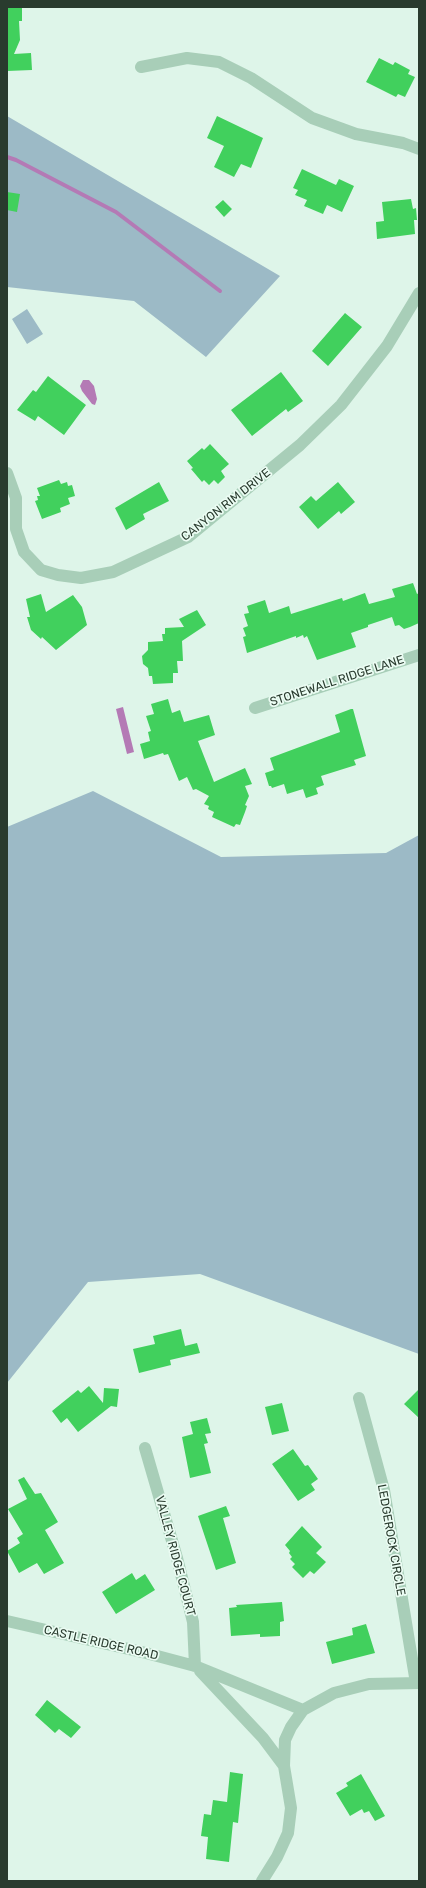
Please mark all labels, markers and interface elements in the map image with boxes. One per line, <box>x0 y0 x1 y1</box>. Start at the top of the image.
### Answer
street label: CANYON RIM DRIVE <box>179 466 273 544</box>
street label: STONEWALL RIDGE LANE <box>268 653 406 709</box>
street label: LEDGEROCK CIRCLE <box>374 1483 408 1597</box>
street label: VALLEY RIDGE COURT <box>152 1494 198 1618</box>
street label: CASTLE RIDGE ROAD <box>42 1623 160 1663</box>

